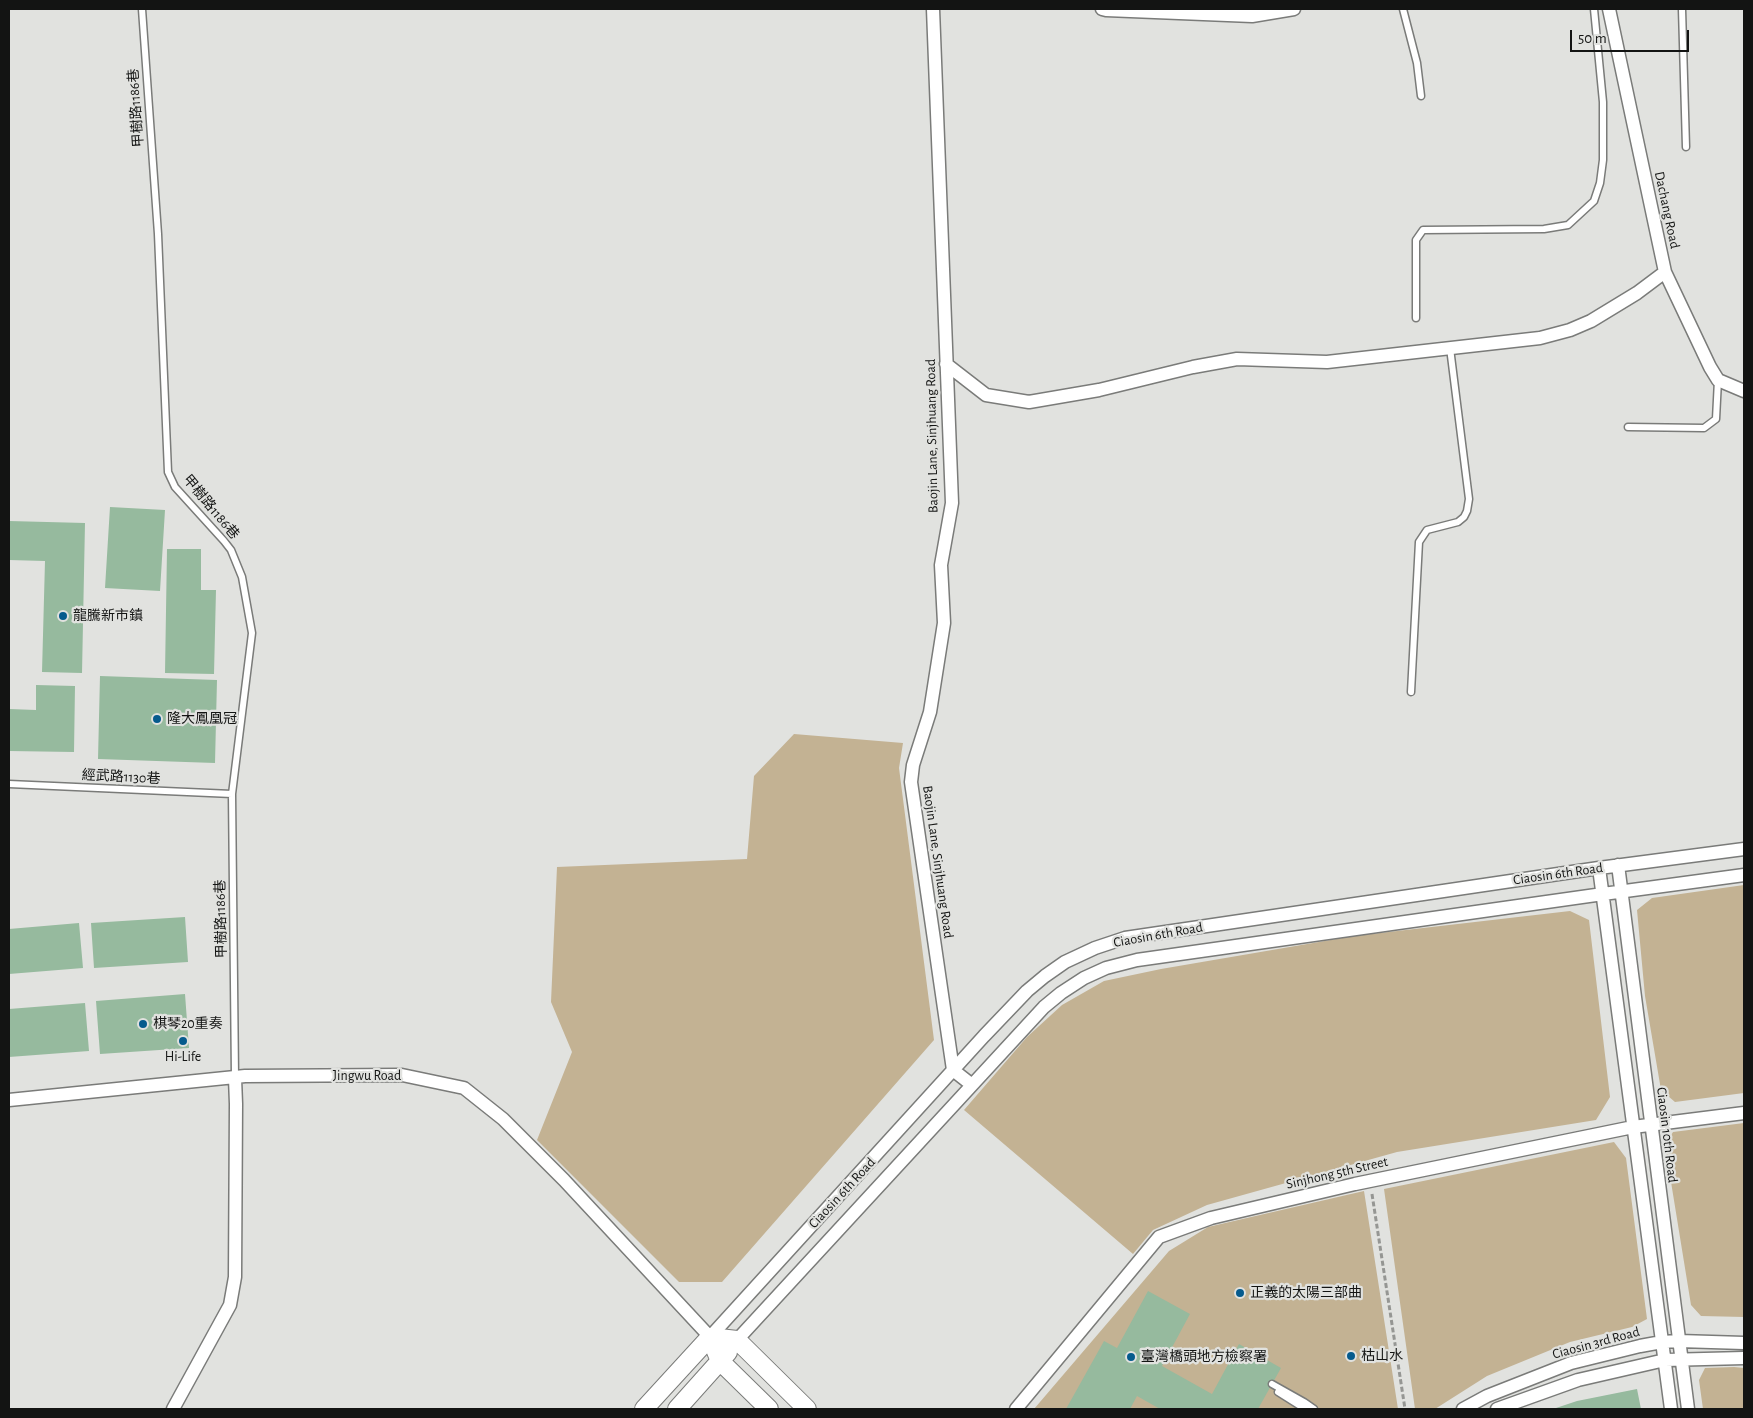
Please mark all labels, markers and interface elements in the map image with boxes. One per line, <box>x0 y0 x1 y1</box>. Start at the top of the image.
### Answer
scale bar <box>1573 20 1692 52</box>
text: 50 m <box>1578 31 1607 46</box>
street label: 甲樹路1186巷 <box>125 68 147 148</box>
street label: Dachang Road <box>1651 170 1683 250</box>
street label: Baojin Lane, Sinjhuang Road <box>922 359 942 513</box>
street label: 甲樹路1186巷 <box>179 471 243 543</box>
place label: 龍騰新市鎮 <box>73 608 143 624</box>
marker: 龍騰新市鎮 <box>57 610 69 622</box>
place label: 隆大鳳凰冠 <box>167 711 237 727</box>
marker: 隆大鳳凰冠 <box>151 713 163 725</box>
street label: 經武路1130巷 <box>81 767 161 787</box>
street label: Baojin Lane, Sinjhuang Road <box>919 784 957 940</box>
street label: Ciaosin 6th Road <box>1512 859 1604 889</box>
street label: 甲樹路1186巷 <box>212 879 230 959</box>
street label: Ciaosin 6th Road <box>1112 919 1204 951</box>
place label: 棋琴20重奏 <box>153 1016 223 1032</box>
marker: 棋琴20重奏 <box>137 1018 149 1030</box>
marker: Hi-Life <box>177 1035 189 1047</box>
place label: Hi-Life <box>165 1049 201 1065</box>
street label: Jingwu Road <box>333 1068 401 1084</box>
street label: Ciaosin 10th Road <box>1653 1086 1681 1184</box>
street label: Sinjhong 5th Street <box>1284 1153 1390 1193</box>
street label: Ciaosin 6th Road <box>805 1154 879 1232</box>
place label: 正義的太陽三部曲 <box>1250 1285 1362 1301</box>
marker: 正義的太陽三部曲 <box>1234 1287 1246 1299</box>
street label: Ciaosin 3rd Road <box>1550 1323 1642 1363</box>
place label: 枯山水 <box>1361 1348 1403 1364</box>
place label: 臺灣橋頭地方檢察署 <box>1141 1349 1267 1365</box>
marker: 枯山水 <box>1345 1350 1357 1362</box>
marker: 臺灣橋頭地方檢察署 <box>1125 1351 1137 1363</box>

